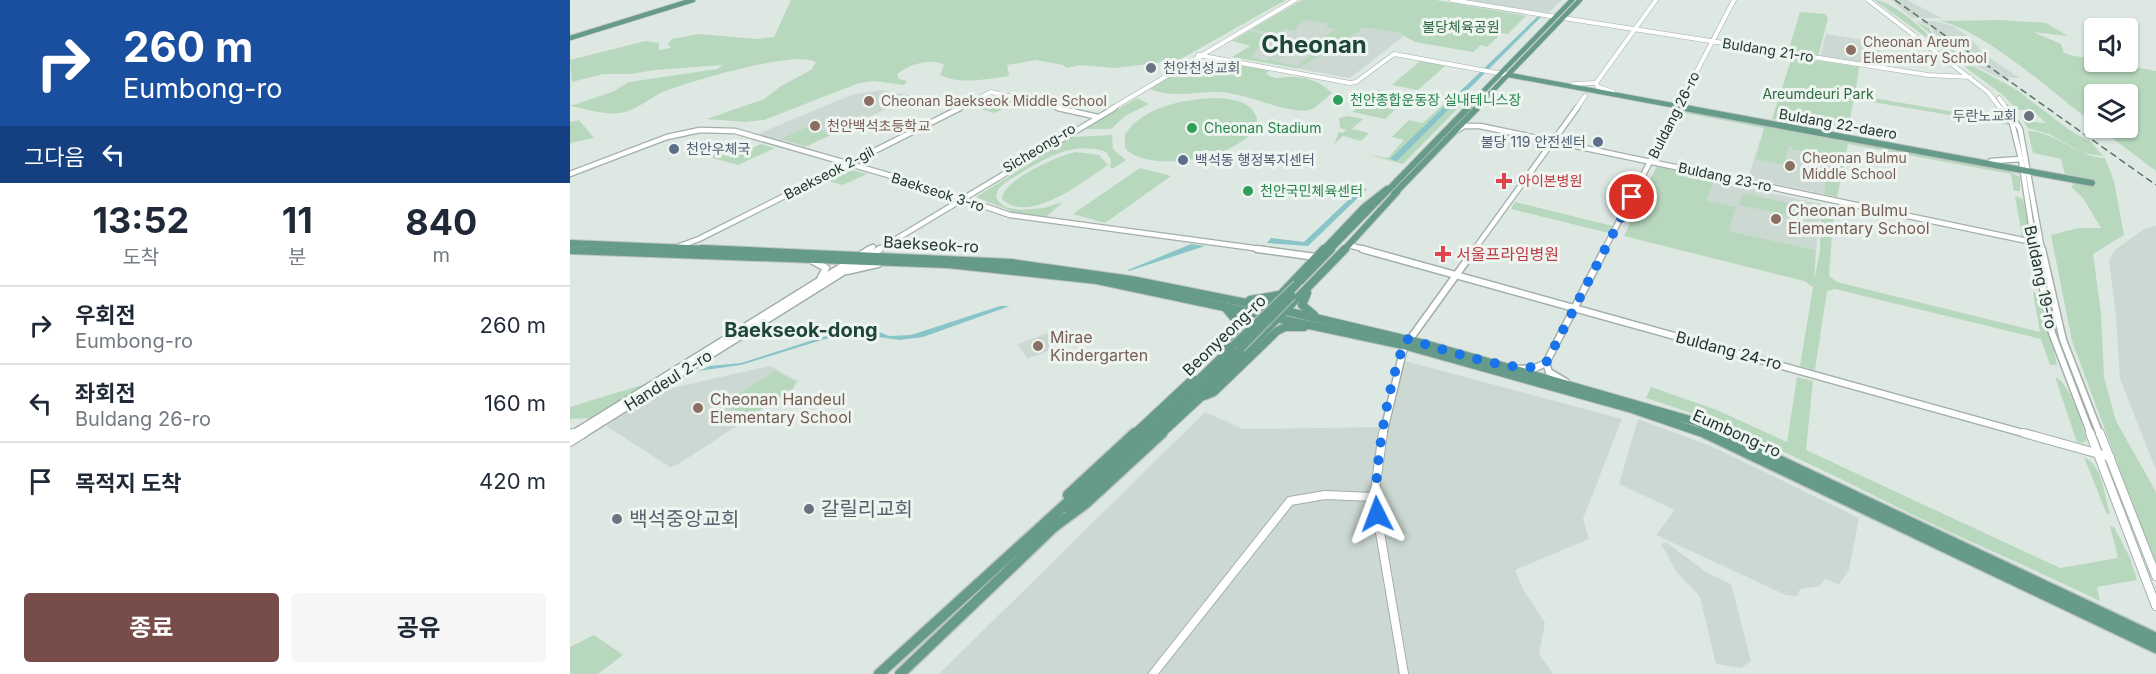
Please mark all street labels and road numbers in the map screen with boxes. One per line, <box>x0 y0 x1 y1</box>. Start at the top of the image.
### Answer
street label: Buldang 21-ro <box>1721 34 1815 65</box>
street label: Buldang 26-ro <box>1644 69 1703 161</box>
street label: Buldang 22-daero <box>1778 105 1898 142</box>
street label: Sicheong-ro <box>999 119 1078 176</box>
street label: Baekseok 2-gil <box>781 143 877 203</box>
street label: Buldang 23-ro <box>1677 158 1773 195</box>
street label: Baekseok 3-ro <box>889 168 987 215</box>
street label: Buldang 19-ro <box>2020 223 2062 331</box>
street label: Baekseok-ro <box>883 232 979 256</box>
street label: Beonyeong-ro <box>1178 290 1270 380</box>
street label: Buldang 24-ro <box>1674 326 1784 374</box>
street label: Handeul 2-ro <box>620 345 716 415</box>
street label: Eumbong-ro <box>1690 405 1784 461</box>

